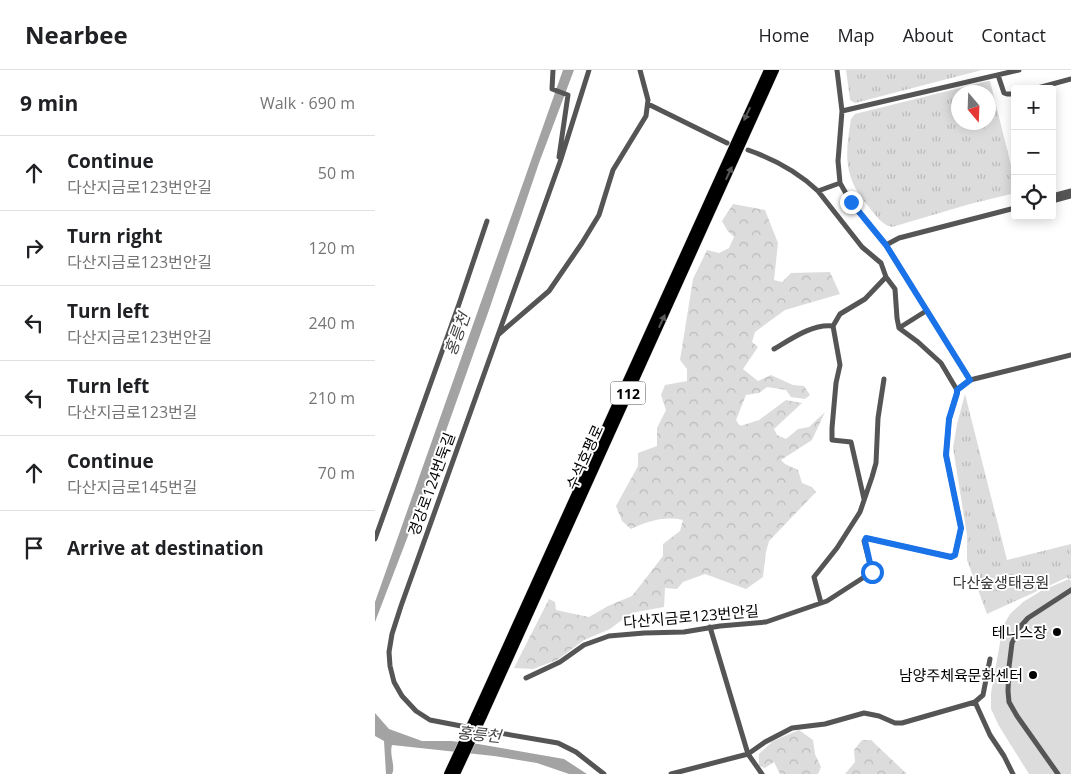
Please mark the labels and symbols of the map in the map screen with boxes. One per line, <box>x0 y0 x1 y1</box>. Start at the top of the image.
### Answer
north arrow <box>951 85 996 130</box>
one-way arrow <box>743 107 751 121</box>
one-way arrow <box>725 166 733 180</box>
route end <box>840 191 863 214</box>
water label: 홍릉천 <box>439 307 476 359</box>
one-way arrow <box>658 314 666 328</box>
road number: 112 <box>611 382 645 404</box>
street label: 수석호평로 <box>561 421 607 493</box>
street label: 경강로124번둑길 <box>403 430 459 538</box>
route start <box>861 561 884 584</box>
park label: 다산숲생태공원 <box>953 572 1049 592</box>
street label: 다산지금로123번안길 <box>622 600 760 632</box>
place label: 테니스장 <box>992 622 1047 642</box>
marker: 테니스장 <box>1051 626 1063 638</box>
place label: 남양주체육문화센터 <box>899 665 1023 685</box>
marker: 남양주체육문화센터 <box>1027 669 1039 681</box>
water label: 홍릉천 <box>456 721 504 747</box>

